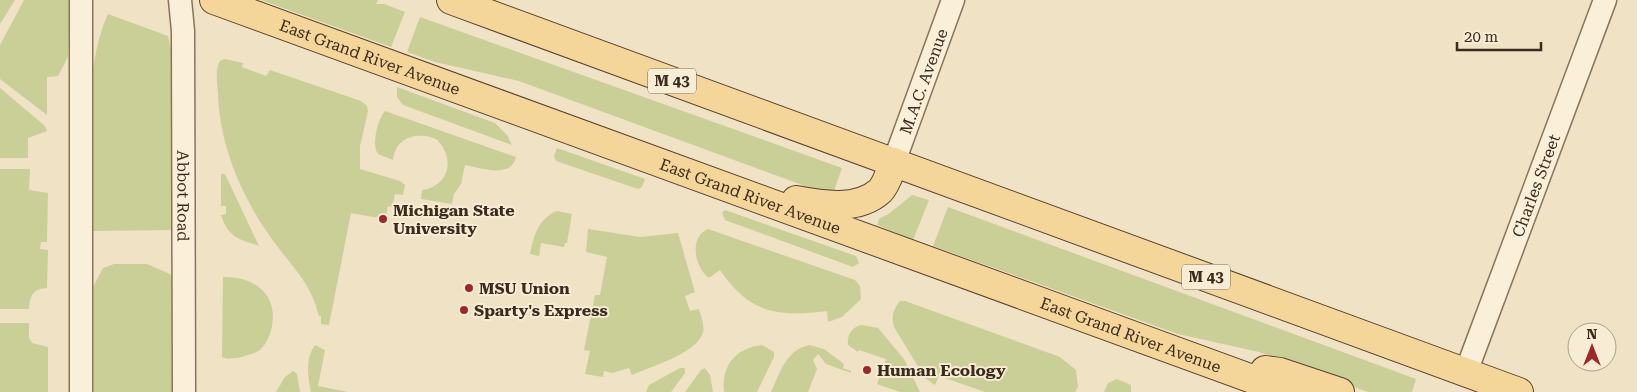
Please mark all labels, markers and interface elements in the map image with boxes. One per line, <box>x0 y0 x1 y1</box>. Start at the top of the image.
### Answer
street label: East Grand River Avenue <box>277 15 463 99</box>
scale bar <box>1457 20 1541 52</box>
street label: M.A.C. Avenue <box>896 26 951 137</box>
text: 20 m <box>1464 28 1499 46</box>
road number: M 43 <box>648 68 696 94</box>
street label: Charles Street <box>1508 131 1564 240</box>
street label: Abbot Road <box>174 150 193 242</box>
street label: East Grand River Avenue <box>657 154 844 238</box>
place label: Michigan State University <box>393 201 515 238</box>
marker: Michigan State University <box>377 213 389 225</box>
road number: M 43 <box>1182 264 1230 290</box>
place label: MSU Union <box>479 279 570 298</box>
marker: MSU Union <box>463 282 475 294</box>
street label: East Grand River Avenue <box>1038 293 1224 376</box>
place label: Sparty's Express <box>474 301 608 320</box>
marker: Sparty's Express <box>458 304 470 316</box>
north arrow <box>1567 322 1617 372</box>
text: N <box>1587 326 1598 342</box>
place label: Human Ecology <box>877 361 1006 380</box>
marker: Human Ecology <box>861 364 873 376</box>

